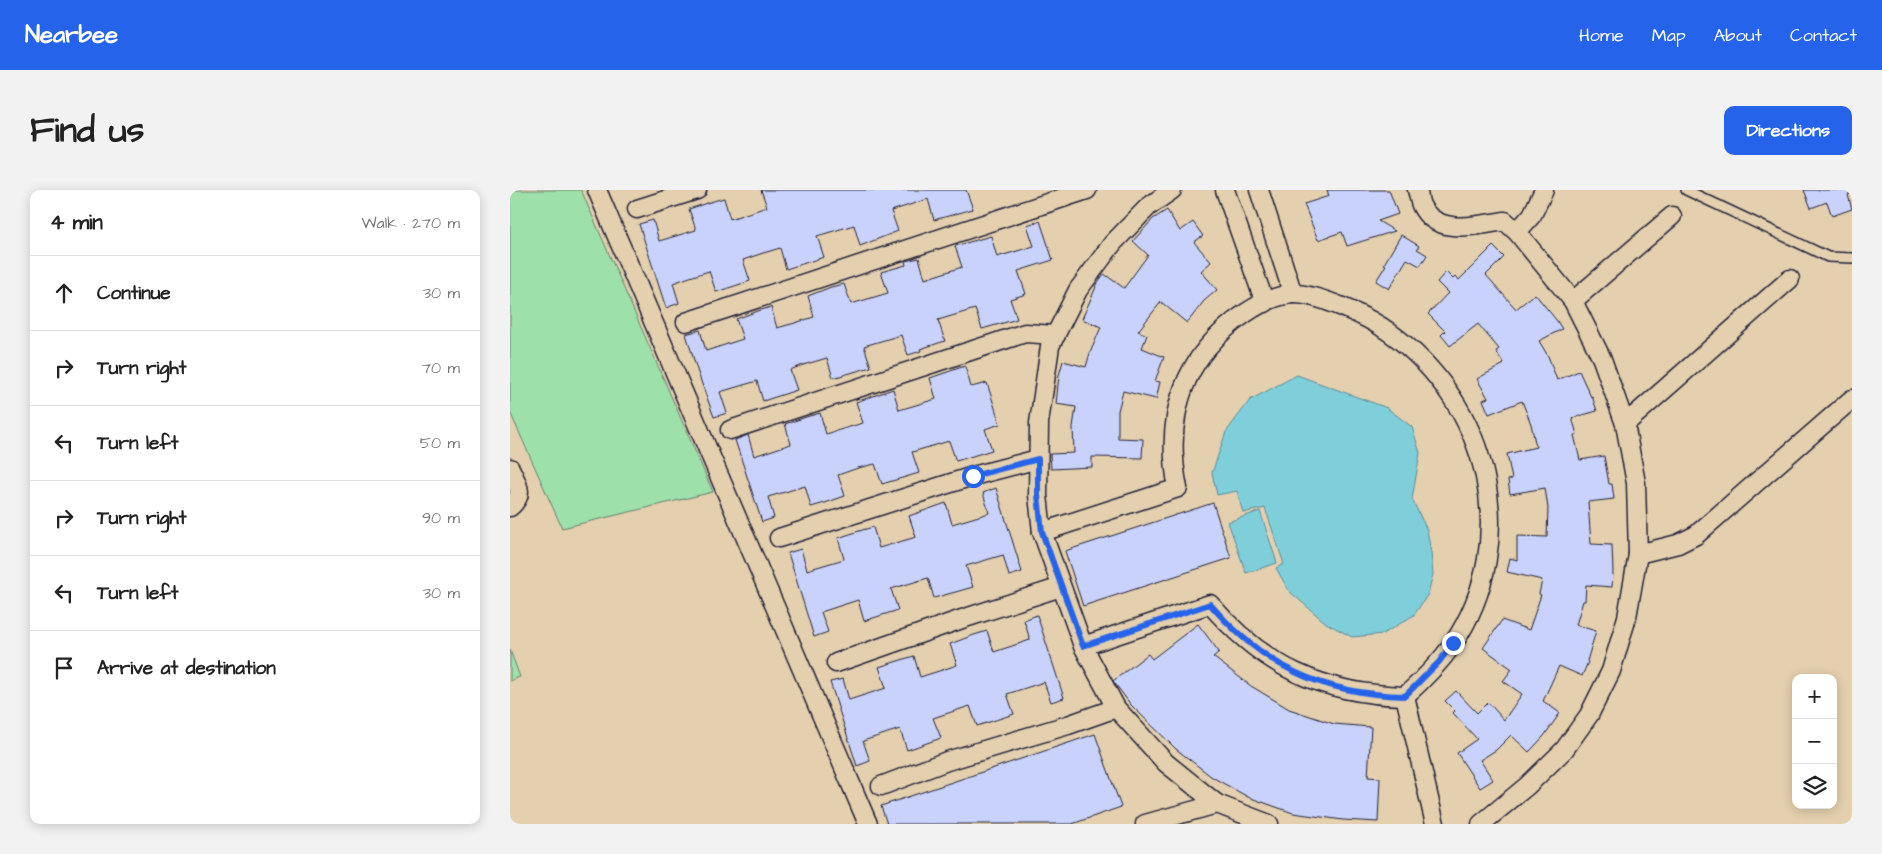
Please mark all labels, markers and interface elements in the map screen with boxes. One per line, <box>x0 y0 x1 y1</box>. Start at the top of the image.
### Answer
text: Nearbee <box>25 18 118 52</box>
text: Home <box>1579 23 1624 48</box>
text: Map <box>1652 23 1686 48</box>
text: About <box>1714 23 1762 48</box>
text: Contact <box>1790 23 1857 48</box>
text: Find us <box>30 106 144 155</box>
button: Directions <box>1724 106 1852 155</box>
text: 4 min <box>50 208 103 237</box>
text: Walk · 270 m <box>361 212 460 234</box>
icon: ahead <box>50 279 78 307</box>
text: Continue <box>97 280 171 307</box>
text: 30 m <box>423 282 460 304</box>
icon: right <box>50 354 78 382</box>
text: Turn right <box>97 355 186 382</box>
text: 70 m <box>421 357 460 379</box>
icon: left <box>50 429 78 457</box>
text: Turn left <box>97 430 178 457</box>
text: 50 m <box>420 432 460 454</box>
route start <box>962 465 985 488</box>
icon: right <box>50 504 78 532</box>
text: Turn right <box>97 505 186 532</box>
text: 90 m <box>422 507 460 529</box>
icon: left <box>50 579 78 607</box>
text: Turn left <box>97 580 178 607</box>
text: 30 m <box>423 582 460 604</box>
route end <box>1442 632 1465 655</box>
icon: arrive <box>50 654 78 682</box>
text: Arrive at destination <box>97 655 276 682</box>
map controls <box>1792 674 1837 809</box>
button: + <box>1792 674 1837 719</box>
button: − <box>1792 719 1837 764</box>
button: layers <box>1792 764 1837 809</box>

